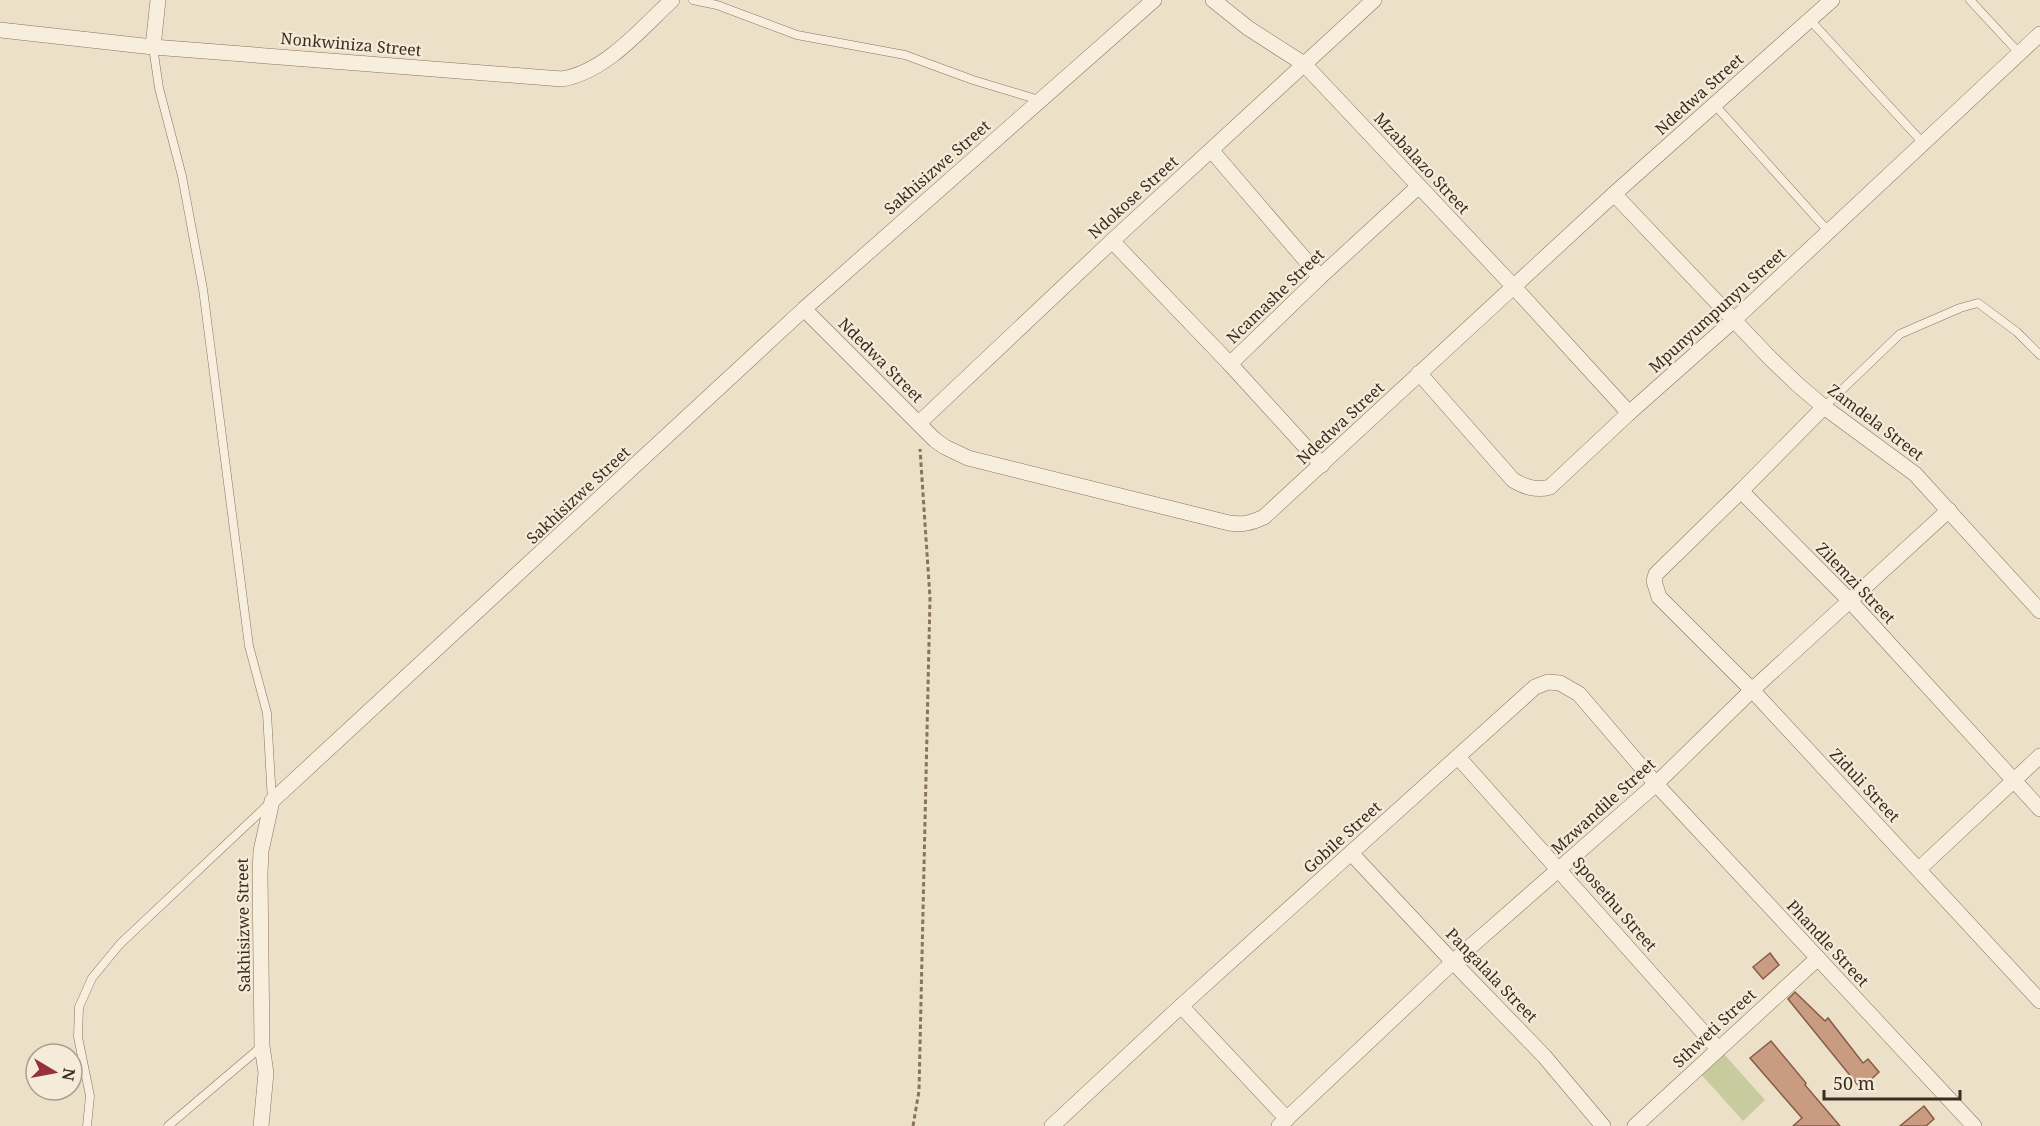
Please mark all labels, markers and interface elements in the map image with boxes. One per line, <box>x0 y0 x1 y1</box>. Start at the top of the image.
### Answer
street label: Nonkwiniza Street <box>280 27 423 61</box>
street label: Ndedwa Street <box>1650 48 1748 140</box>
street label: Mzabalazo Street <box>1369 108 1475 219</box>
street label: Sakhisizwe Street <box>879 115 995 219</box>
street label: Ndokose Street <box>1083 150 1183 243</box>
street label: Mpunyumpunyu Street <box>1644 242 1791 377</box>
street label: Ncamashe Street <box>1221 243 1329 348</box>
street label: Ndedwa Street <box>834 313 929 408</box>
street label: Ndedwa Street <box>1292 377 1389 469</box>
street label: Zamdela Street <box>1824 379 1929 466</box>
street label: Sakhisizwe Street <box>521 441 635 549</box>
street label: Zilemzi Street <box>1812 537 1901 629</box>
street label: Ziduli Street <box>1825 743 1905 827</box>
street label: Mzwandile Street <box>1546 753 1660 859</box>
street label: Gobile Street <box>1298 796 1386 878</box>
street label: Sposethu Street <box>1568 852 1662 956</box>
street label: Sakhisizwe Street <box>231 857 255 992</box>
street label: Phandle Street <box>1782 895 1874 991</box>
street label: Pangalala Street <box>1441 923 1543 1027</box>
street label: Sthweti Street <box>1668 983 1761 1072</box>
north arrow <box>24 1042 84 1102</box>
scale bar <box>1824 1063 1960 1101</box>
text: N <box>57 1066 81 1083</box>
text: 50 m <box>1833 1071 1875 1095</box>

